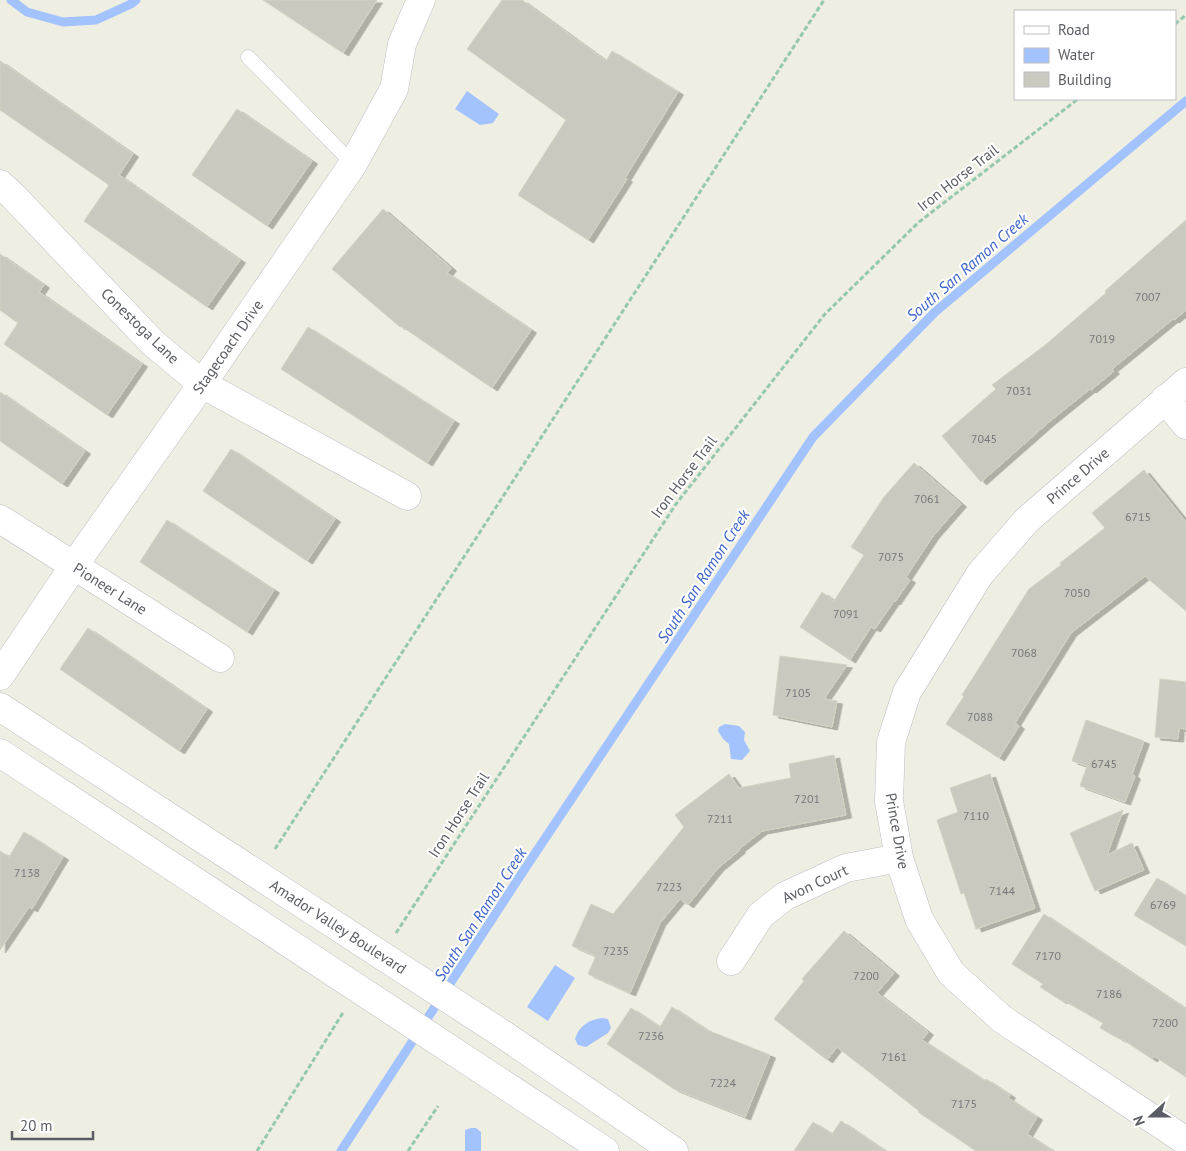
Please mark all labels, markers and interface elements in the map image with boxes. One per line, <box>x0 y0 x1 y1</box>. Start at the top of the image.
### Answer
legend <box>1014 10 1176 100</box>
text: Road <box>1058 20 1090 39</box>
text: Water <box>1058 45 1095 64</box>
text: Building <box>1058 70 1112 89</box>
street label: Iron Horse Trail <box>913 140 1003 215</box>
water label: South San Ramon Creek <box>902 208 1033 325</box>
street label: Conestoga Lane <box>97 284 183 368</box>
house number: 7007 <box>1135 289 1161 304</box>
street label: Stagecoach Drive <box>188 296 267 397</box>
house number: 7019 <box>1089 331 1115 346</box>
house number: 7031 <box>1006 383 1032 398</box>
street label: Iron Horse Trail <box>646 431 721 522</box>
house number: 7045 <box>971 431 997 446</box>
street label: Prince Drive <box>1042 443 1113 508</box>
house number: 7061 <box>914 491 940 506</box>
water label: South San Ramon Creek <box>652 505 754 646</box>
house number: 6715 <box>1125 509 1151 524</box>
house number: 7075 <box>878 549 904 564</box>
street label: Pioneer Lane <box>70 558 151 619</box>
house number: 7050 <box>1064 585 1091 600</box>
house number: 7091 <box>833 606 859 621</box>
house number: 7068 <box>1011 645 1037 660</box>
house number: 7105 <box>785 685 811 700</box>
house number: 7088 <box>967 709 993 724</box>
house number: 6745 <box>1091 756 1117 771</box>
street label: Iron Horse Trail <box>424 768 494 861</box>
house number: 7201 <box>794 791 820 806</box>
street label: Prince Drive <box>881 791 914 870</box>
house number: 7110 <box>963 808 990 823</box>
house number: 7211 <box>707 811 733 826</box>
water label: South San Ramon Creek <box>429 843 531 984</box>
street label: Avon Court <box>779 860 851 907</box>
house number: 7138 <box>14 865 40 880</box>
street label: Amador Valley Boulevard <box>266 875 410 978</box>
house number: 7223 <box>656 879 682 894</box>
house number: 7144 <box>989 883 1016 898</box>
house number: 6769 <box>1150 897 1176 912</box>
house number: 7235 <box>603 943 629 958</box>
house number: 7170 <box>1035 948 1062 963</box>
house number: 7200 <box>853 968 880 983</box>
house number: 7186 <box>1096 986 1122 1001</box>
house number: 7200 <box>1152 1015 1179 1030</box>
house number: 7236 <box>638 1028 664 1043</box>
house number: 7161 <box>881 1049 907 1064</box>
house number: 7224 <box>710 1075 737 1090</box>
north arrow <box>1126 1091 1176 1141</box>
house number: 7175 <box>951 1096 977 1111</box>
scale bar <box>12 1108 94 1140</box>
text: N <box>1129 1113 1149 1128</box>
text: 20 m <box>20 1116 53 1135</box>

